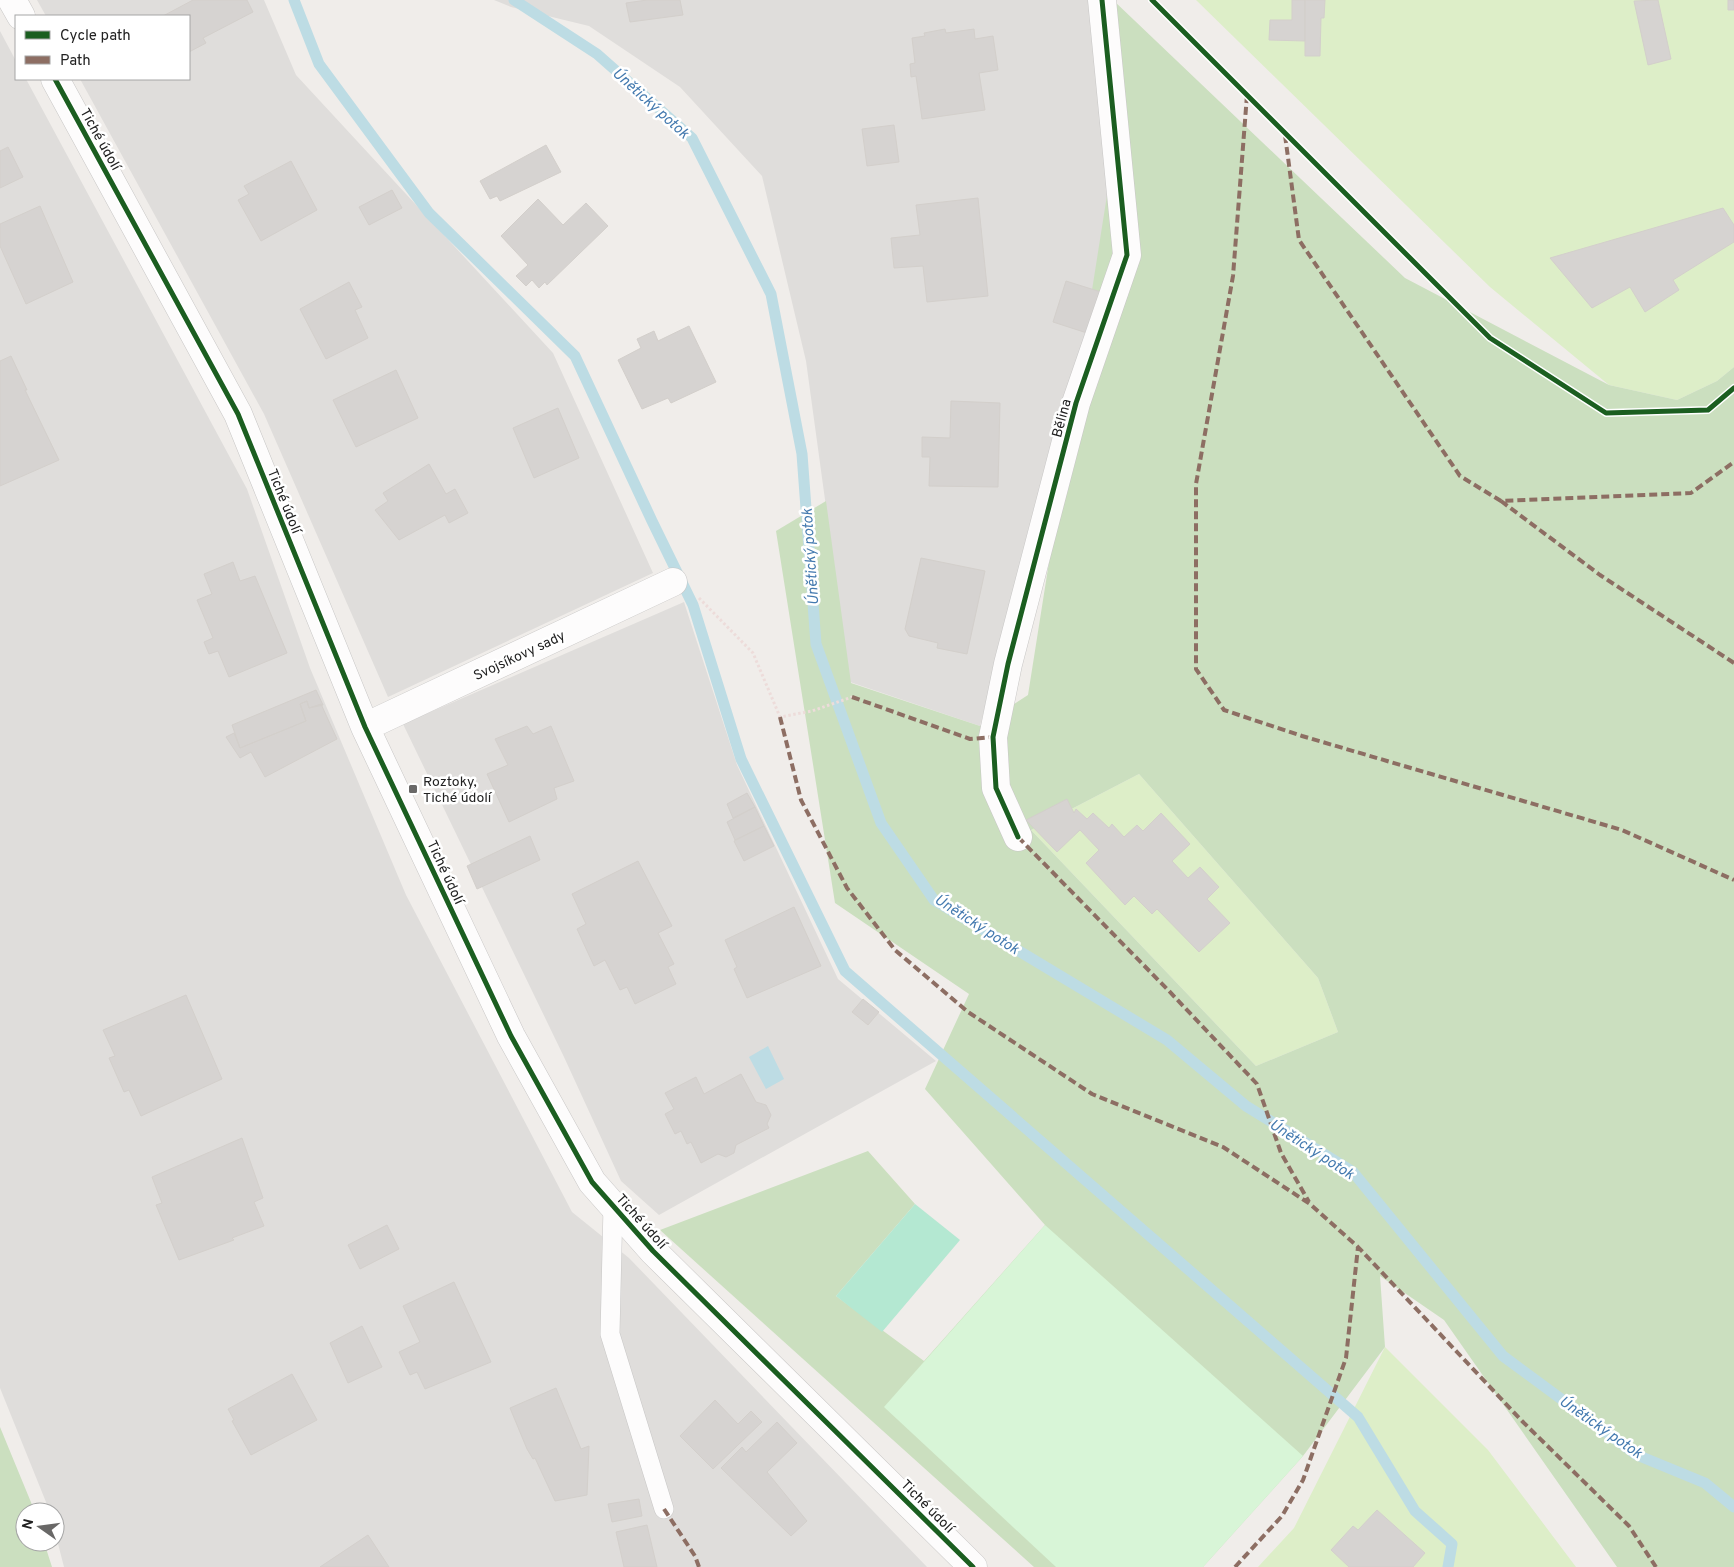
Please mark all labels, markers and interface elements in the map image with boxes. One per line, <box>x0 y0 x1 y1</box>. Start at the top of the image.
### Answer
legend <box>15 15 190 80</box>
text: Cycle path <box>60 27 131 46</box>
text: Path <box>60 52 91 71</box>
water label: Únětický potok <box>608 63 694 144</box>
street label: Tiché údolí <box>76 106 124 175</box>
street label: Bělina <box>1049 397 1076 440</box>
street label: Tiché údolí <box>263 467 305 538</box>
water label: Únětický potok <box>797 507 824 606</box>
street label: Svojsíkovy sady <box>471 628 568 685</box>
place label: Roztoky, Tiché údolí <box>423 774 493 807</box>
marker: Roztoky, Tiché údolí <box>407 783 419 795</box>
street label: Tiché údolí <box>422 838 467 909</box>
water label: Únětický potok <box>930 889 1024 960</box>
water label: Únětický potok <box>1265 1114 1359 1185</box>
street label: Tiché údolí <box>612 1191 671 1254</box>
water label: Únětický potok <box>1555 1391 1647 1464</box>
street label: Tiché údolí <box>897 1477 958 1538</box>
north arrow <box>15 1502 65 1552</box>
text: N <box>19 1517 38 1531</box>

